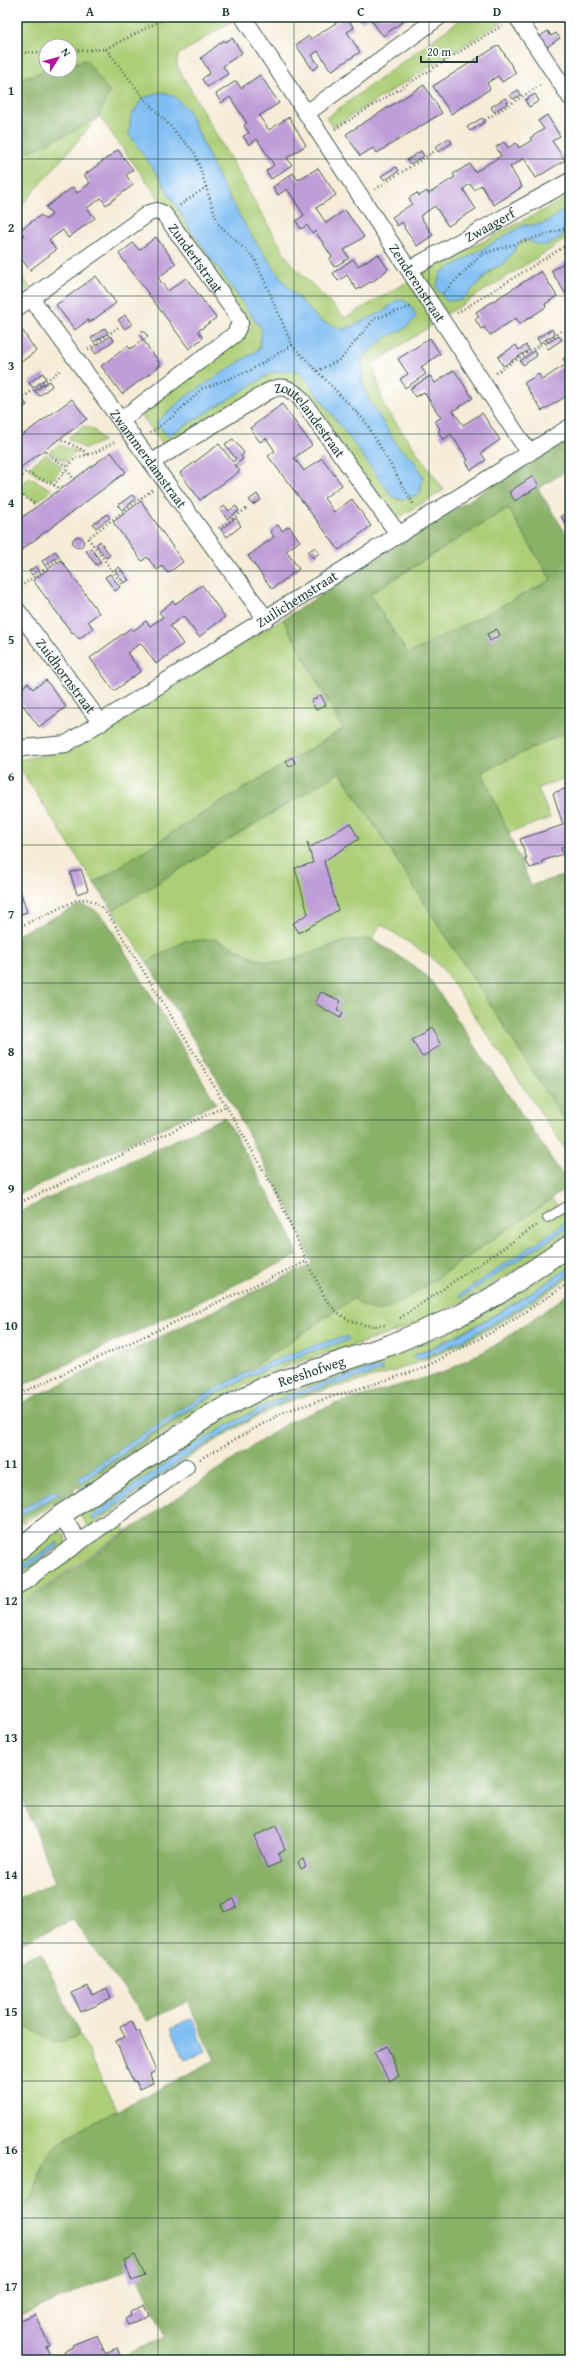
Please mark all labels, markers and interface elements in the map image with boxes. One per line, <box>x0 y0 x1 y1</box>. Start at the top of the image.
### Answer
text: A <box>86 2 95 21</box>
text: B <box>222 2 230 21</box>
text: C <box>357 2 365 21</box>
text: D <box>493 2 501 21</box>
north arrow <box>38 38 78 78</box>
scale bar <box>421 38 477 64</box>
text: 20 m <box>427 43 451 60</box>
text: N <box>57 44 75 60</box>
text: 1 <box>8 81 14 100</box>
street label: Zwaagerf <box>461 203 520 247</box>
text: 2 <box>8 218 15 237</box>
street label: Zundertstraat <box>164 219 228 297</box>
street label: Zenderenstraat <box>384 240 451 326</box>
text: 3 <box>8 356 14 375</box>
street label: Zoutelandestraat <box>273 377 350 462</box>
street label: Zwammerdamstraat <box>105 405 192 512</box>
text: 4 <box>8 493 15 512</box>
street label: Zuilichemstraat <box>252 566 341 632</box>
text: 5 <box>8 630 15 649</box>
street label: Zuidhornstraat <box>31 634 101 718</box>
text: 6 <box>8 767 15 786</box>
text: 7 <box>8 905 15 924</box>
text: 8 <box>8 1042 15 1061</box>
text: 9 <box>8 1179 15 1198</box>
text: 10 <box>4 1316 18 1335</box>
street label: Reeshofweg <box>275 1351 348 1392</box>
text: 11 <box>4 1454 18 1473</box>
text: 12 <box>4 1591 18 1610</box>
text: 13 <box>4 1728 18 1747</box>
text: 14 <box>4 1865 18 1884</box>
text: 15 <box>4 2002 18 2021</box>
text: 16 <box>4 2140 18 2159</box>
text: 17 <box>4 2277 18 2296</box>

